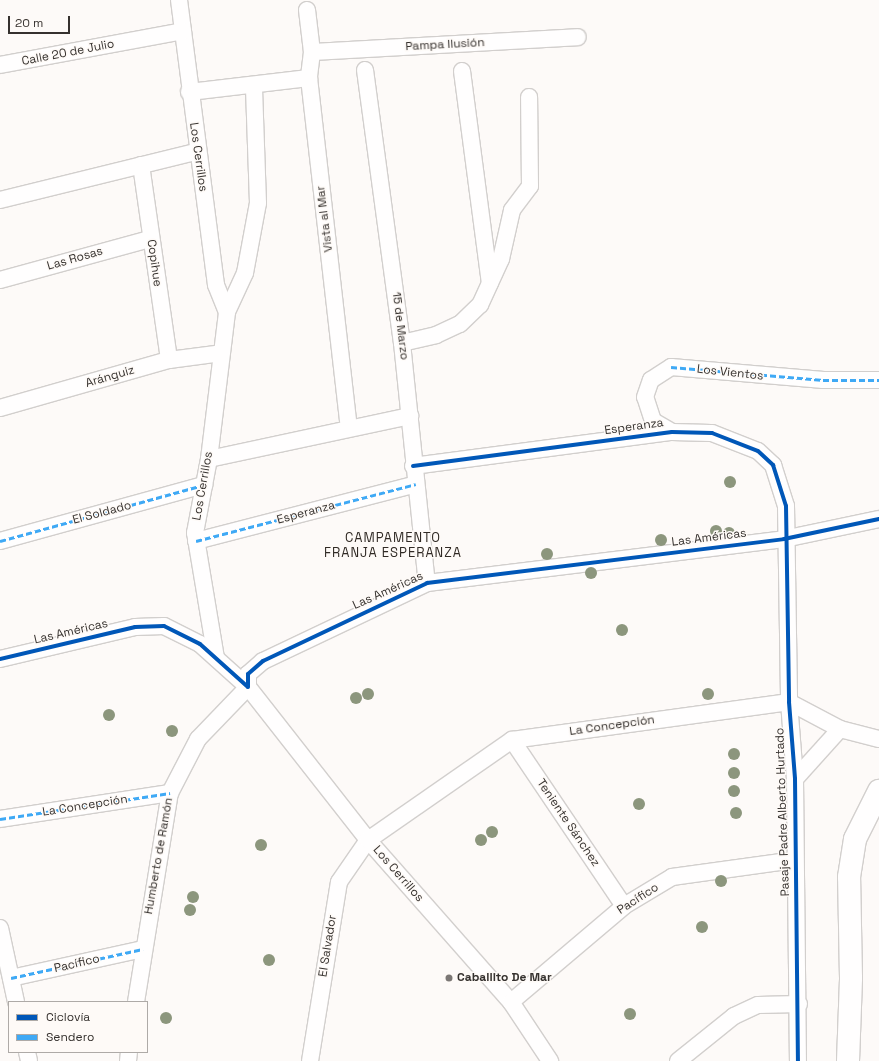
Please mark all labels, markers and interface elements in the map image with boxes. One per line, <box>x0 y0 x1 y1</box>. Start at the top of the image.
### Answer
scale bar <box>10 8 72 34</box>
text: 20 m <box>15 15 43 31</box>
street label: Pampa Ilusión <box>405 36 485 54</box>
street label: Calle 20 de Julio <box>20 37 116 69</box>
street label: Los Cerrillos <box>186 121 210 193</box>
street label: Vista al Mar <box>314 185 336 253</box>
street label: Copihue <box>144 238 164 288</box>
street label: Las Rosas <box>45 244 105 274</box>
street label: 15 de Marzo <box>389 291 411 361</box>
street label: Los Vientos <box>696 362 764 384</box>
street label: Aránguiz <box>84 363 136 391</box>
street label: Esperanza <box>603 416 665 438</box>
street label: Los Cerrillos <box>190 450 216 522</box>
street label: El Soldado <box>71 498 133 528</box>
street label: Esperanza <box>275 498 337 528</box>
street label: Las Américas <box>671 526 747 550</box>
district label: CAMPAMENTO FRANJA ESPERANZA <box>324 531 462 562</box>
street label: Las Américas <box>351 569 425 613</box>
street label: Las Américas <box>33 616 109 648</box>
street label: La Concepción <box>568 713 656 739</box>
street label: Pasaje Padre Alberto Hurtado <box>773 727 793 897</box>
street label: Teniente Sánchez <box>533 777 603 869</box>
street label: La Concepción <box>41 792 129 820</box>
street label: Humberto de Ramón <box>142 797 176 915</box>
street label: Los Cerrillos <box>370 843 426 905</box>
street label: Pacífico <box>615 880 661 918</box>
street label: El Salvador <box>316 914 340 978</box>
street label: Pacífico <box>53 952 101 976</box>
place label: Caballito De Mar <box>457 971 552 985</box>
marker: Caballito De Mar <box>444 973 454 983</box>
legend <box>8 1001 148 1053</box>
text: Ciclovía <box>46 1009 90 1025</box>
text: Sendero <box>46 1029 94 1045</box>

